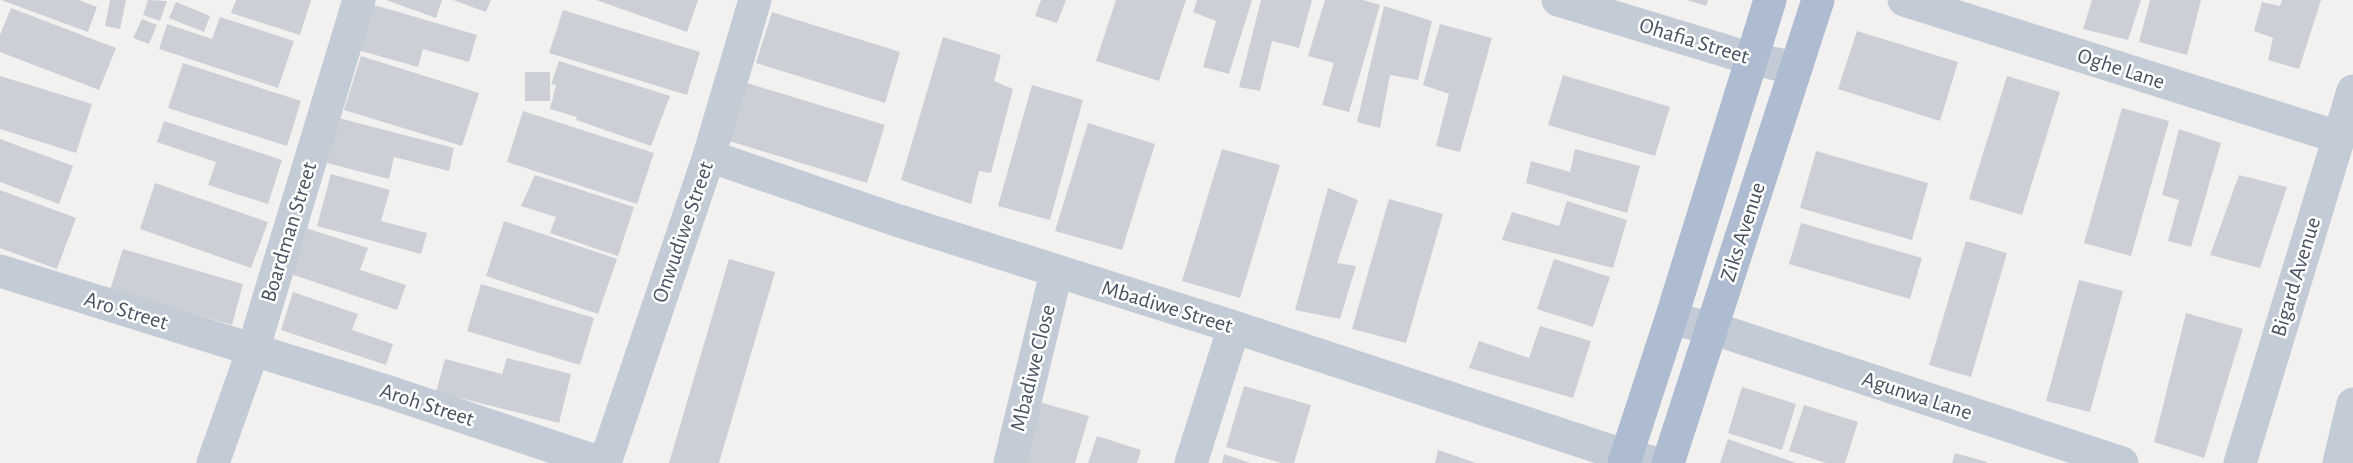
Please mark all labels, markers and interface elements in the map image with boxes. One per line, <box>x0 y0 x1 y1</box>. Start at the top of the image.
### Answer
street label: Ohafia Street <box>1636 12 1752 70</box>
street label: Oghe Lane <box>2074 42 2168 96</box>
street label: Onwudiwe Street <box>646 158 720 306</box>
street label: Boardman Street <box>255 159 323 305</box>
street label: Ziks Avenue <box>1715 179 1771 285</box>
street label: Bigard Avenue <box>2265 214 2327 340</box>
street label: Mbadiwe Street <box>1098 275 1236 339</box>
street label: Aro Street <box>81 286 171 336</box>
street label: Mbadiwe Close <box>1004 302 1062 434</box>
street label: Agunwa Lane <box>1859 366 1975 426</box>
street label: Aroh Street <box>377 377 477 433</box>

